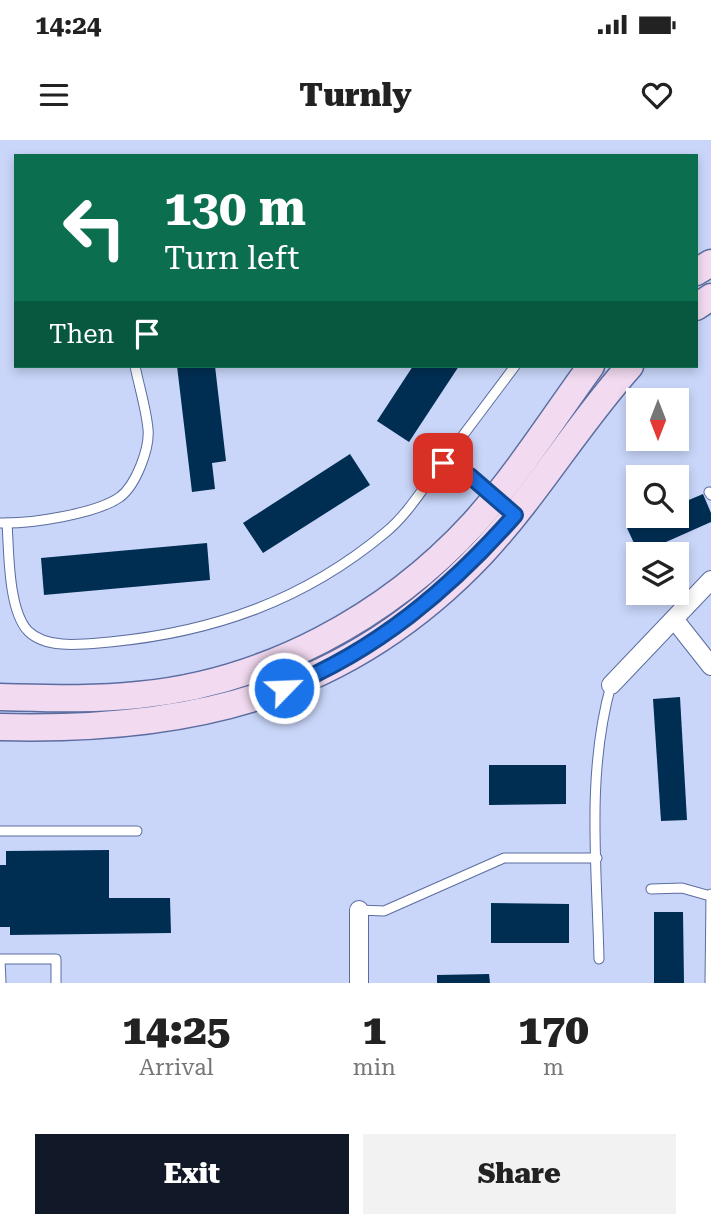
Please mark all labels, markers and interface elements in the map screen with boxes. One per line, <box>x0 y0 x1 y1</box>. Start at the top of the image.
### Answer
text: 14:24 <box>35 10 101 40</box>
icon: menu <box>35 76 73 114</box>
text: Turnly <box>299 76 412 114</box>
icon: heart <box>638 76 676 114</box>
text: 130 m <box>164 180 306 237</box>
icon: left <box>49 182 140 273</box>
text: Turn left <box>164 239 299 277</box>
icon: arrive <box>128 315 166 353</box>
text: Then <box>49 319 114 349</box>
north arrow <box>626 388 690 452</box>
map controls <box>626 388 689 605</box>
pin <box>413 433 473 493</box>
icon: arrive <box>424 444 462 482</box>
button: search <box>626 465 689 528</box>
button: layers <box>626 542 689 605</box>
position arrow <box>247 651 321 725</box>
text: 14:25 <box>122 1005 230 1054</box>
text: 1 <box>362 1005 386 1054</box>
text: 170 <box>518 1005 589 1054</box>
text: Arrival <box>139 1054 214 1081</box>
text: min <box>353 1054 396 1081</box>
text: m <box>543 1054 564 1081</box>
button: Exit <box>35 1134 349 1214</box>
button: Share <box>363 1134 676 1214</box>

